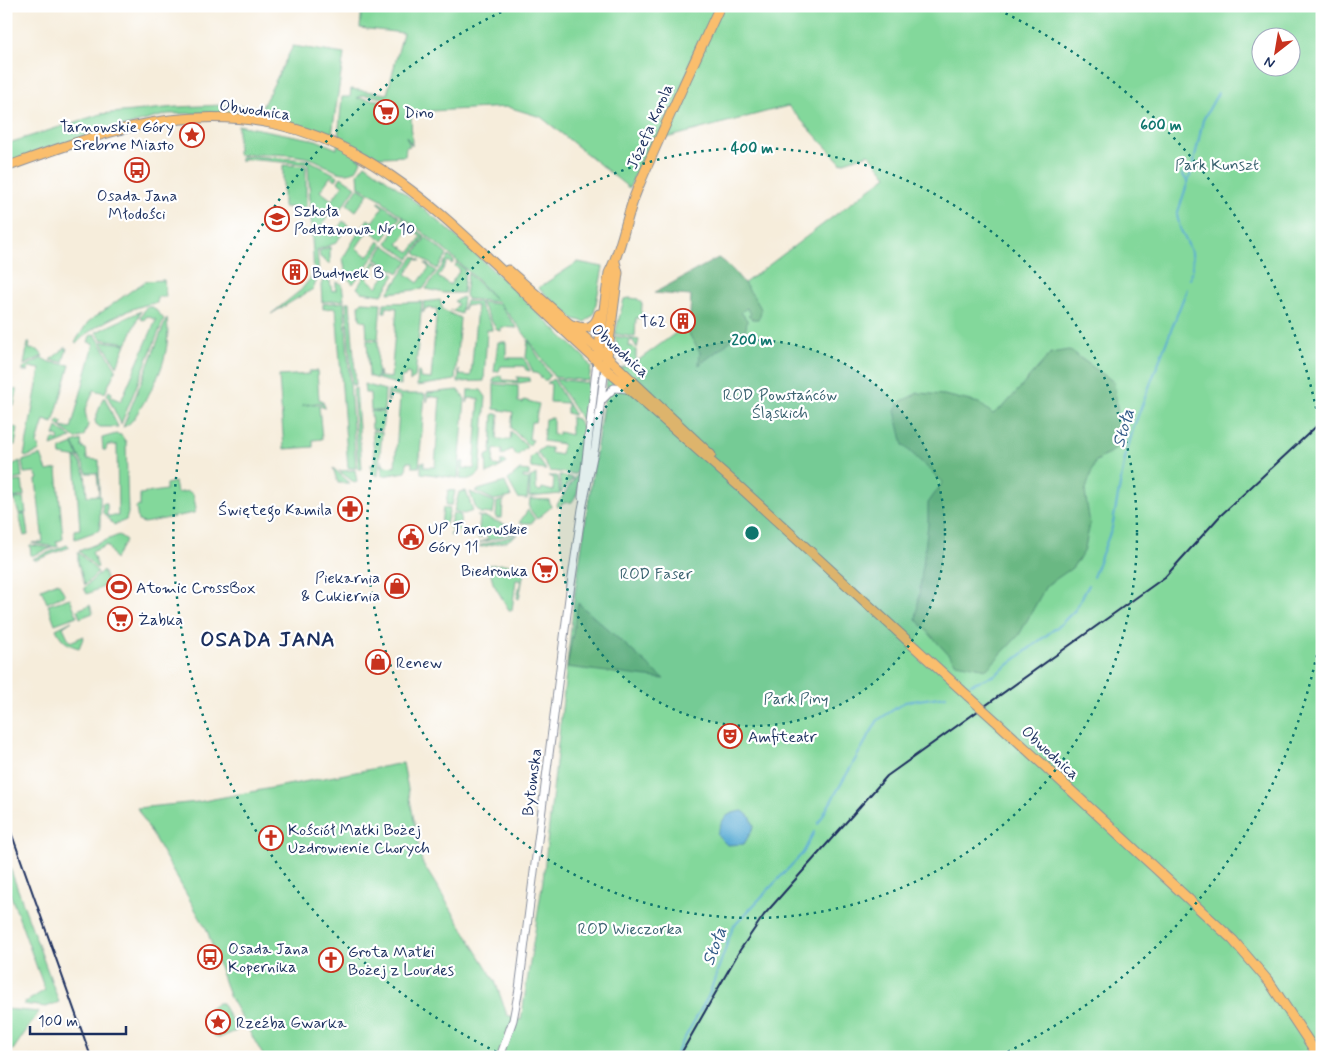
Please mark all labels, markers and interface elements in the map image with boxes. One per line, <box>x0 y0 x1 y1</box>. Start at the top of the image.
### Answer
north arrow <box>1250 28 1300 78</box>
text: N <box>1261 52 1278 72</box>
street label: Józefa Korola <box>622 81 679 173</box>
street label: Obwodnica <box>218 95 292 126</box>
supermarket icon: Dino <box>373 99 399 125</box>
place label: Dino <box>404 103 434 124</box>
text: 600 m <box>1140 116 1182 136</box>
place label: Tarnowskie Góry Srebrne Miasto <box>60 117 174 156</box>
place icon: Tarnowskie Góry Srebrne Miasto <box>179 122 205 148</box>
text: 400 m <box>731 139 773 159</box>
park label: Park Kunszt <box>1175 155 1259 176</box>
bus stop icon: Osada Jana Młodości <box>124 157 150 183</box>
place label: Osada Jana Młodości <box>97 186 177 225</box>
place label: Szkoła Podstawowa Nr 10 <box>294 201 415 240</box>
school or university icon: Szkoła Podstawowa Nr 10 <box>264 206 290 232</box>
building icon: Budynek B <box>282 259 308 285</box>
place label: Budynek B <box>312 263 384 284</box>
building icon: T62 <box>670 308 696 334</box>
place label: T62 <box>640 312 666 333</box>
street label: Obwodnica <box>586 319 654 383</box>
text: 200 m <box>732 331 773 351</box>
park label: ROD Powstańców Śląskich <box>723 385 837 424</box>
water label: Stoła <box>1107 406 1141 450</box>
pharmacy icon: Świętego Kamila <box>337 496 363 522</box>
place label: Świętego Kamila <box>218 500 332 522</box>
place label: UP Tarnowskie Góry 11 <box>428 519 527 558</box>
public building icon: UP Tarnowskie Góry 11 <box>398 524 424 550</box>
centre of rings <box>743 524 761 542</box>
supermarket icon: Biedronka <box>532 557 558 583</box>
place label: Biedronka <box>461 561 528 582</box>
park label: ROD Faser <box>620 564 693 585</box>
place label: Piekarnia & Cukiernia <box>301 568 380 607</box>
shop icon: Piekarnia & Cukiernia <box>384 573 410 599</box>
sports icon: Atomic CrossBox <box>106 574 132 600</box>
place label: Atomic CrossBox <box>136 578 256 599</box>
supermarket icon: Żabka <box>107 606 133 632</box>
place label: Żabka <box>138 610 183 631</box>
district label: OSADA JANA <box>200 626 336 654</box>
shop icon: Renew <box>365 649 391 675</box>
place label: Renew <box>396 653 442 674</box>
park label: Park Piny <box>764 689 828 710</box>
street label: Obwodnica <box>1016 721 1084 785</box>
theatre icon: Amfiteatr <box>717 723 743 749</box>
place label: Amfiteatr <box>748 727 817 748</box>
street label: Bytomska <box>518 747 547 817</box>
place label: Kościół Matki Bożej Uzdrowienie Chorych <box>288 820 430 859</box>
church icon: Kościół Matki Bożej Uzdrowienie Chorych <box>258 825 284 851</box>
park label: ROD Wieczorka <box>578 919 683 940</box>
water label: Stoła <box>697 924 733 969</box>
place label: Osada Jana Kopernika <box>228 939 309 978</box>
place label: Grota Matki Bożej z Lourdes <box>348 942 454 981</box>
bus stop icon: Osada Jana Kopernika <box>197 944 223 970</box>
church icon: Grota Matki Bożej z Lourdes <box>318 947 344 973</box>
scale bar <box>30 1003 126 1035</box>
place icon: Rzeźba Gwarka <box>205 1009 231 1035</box>
text: 100 m <box>38 1012 78 1032</box>
place label: Rzeźba Gwarka <box>236 1013 347 1034</box>

